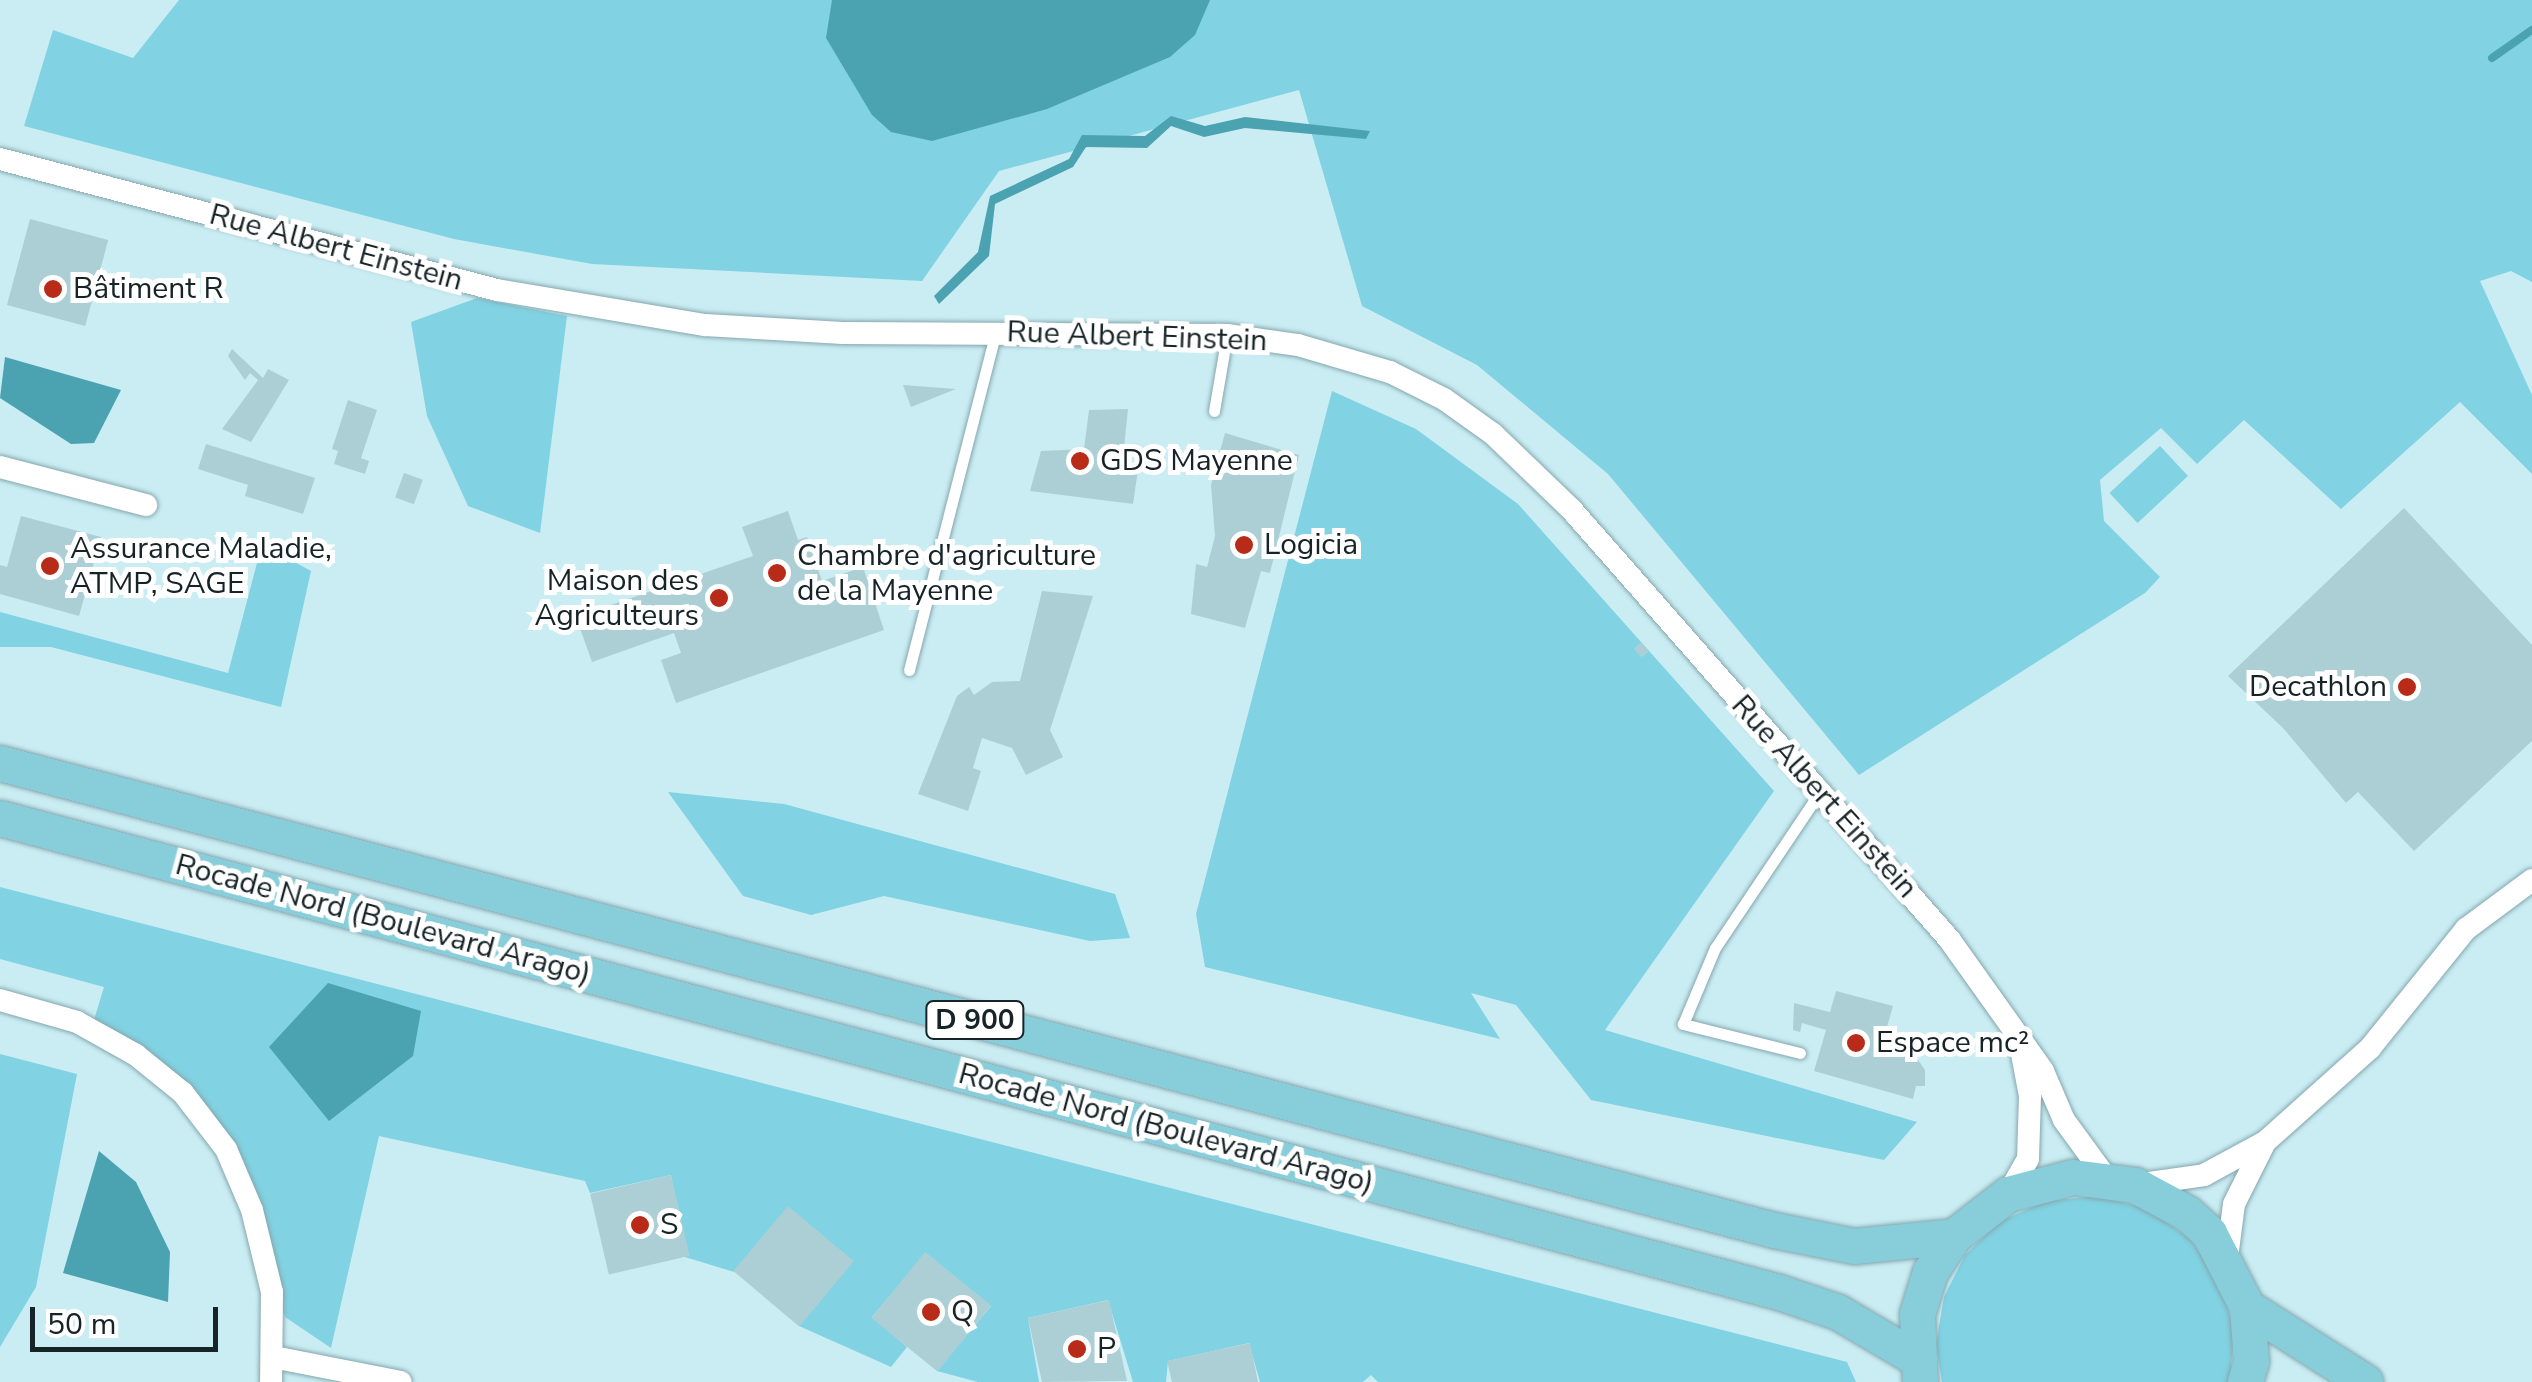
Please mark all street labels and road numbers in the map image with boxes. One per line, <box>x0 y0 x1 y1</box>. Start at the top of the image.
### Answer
street label: Rue Albert Einstein <box>205 197 467 299</box>
street label: Rue Albert Einstein <box>1006 314 1268 360</box>
street label: Rue Albert Einstein <box>1723 688 1925 906</box>
street label: Rocade Nord (Boulevard Arago) <box>171 847 595 993</box>
road number: D 900 <box>925 997 1025 1043</box>
street label: Rocade Nord (Boulevard Arago) <box>954 1056 1378 1202</box>

